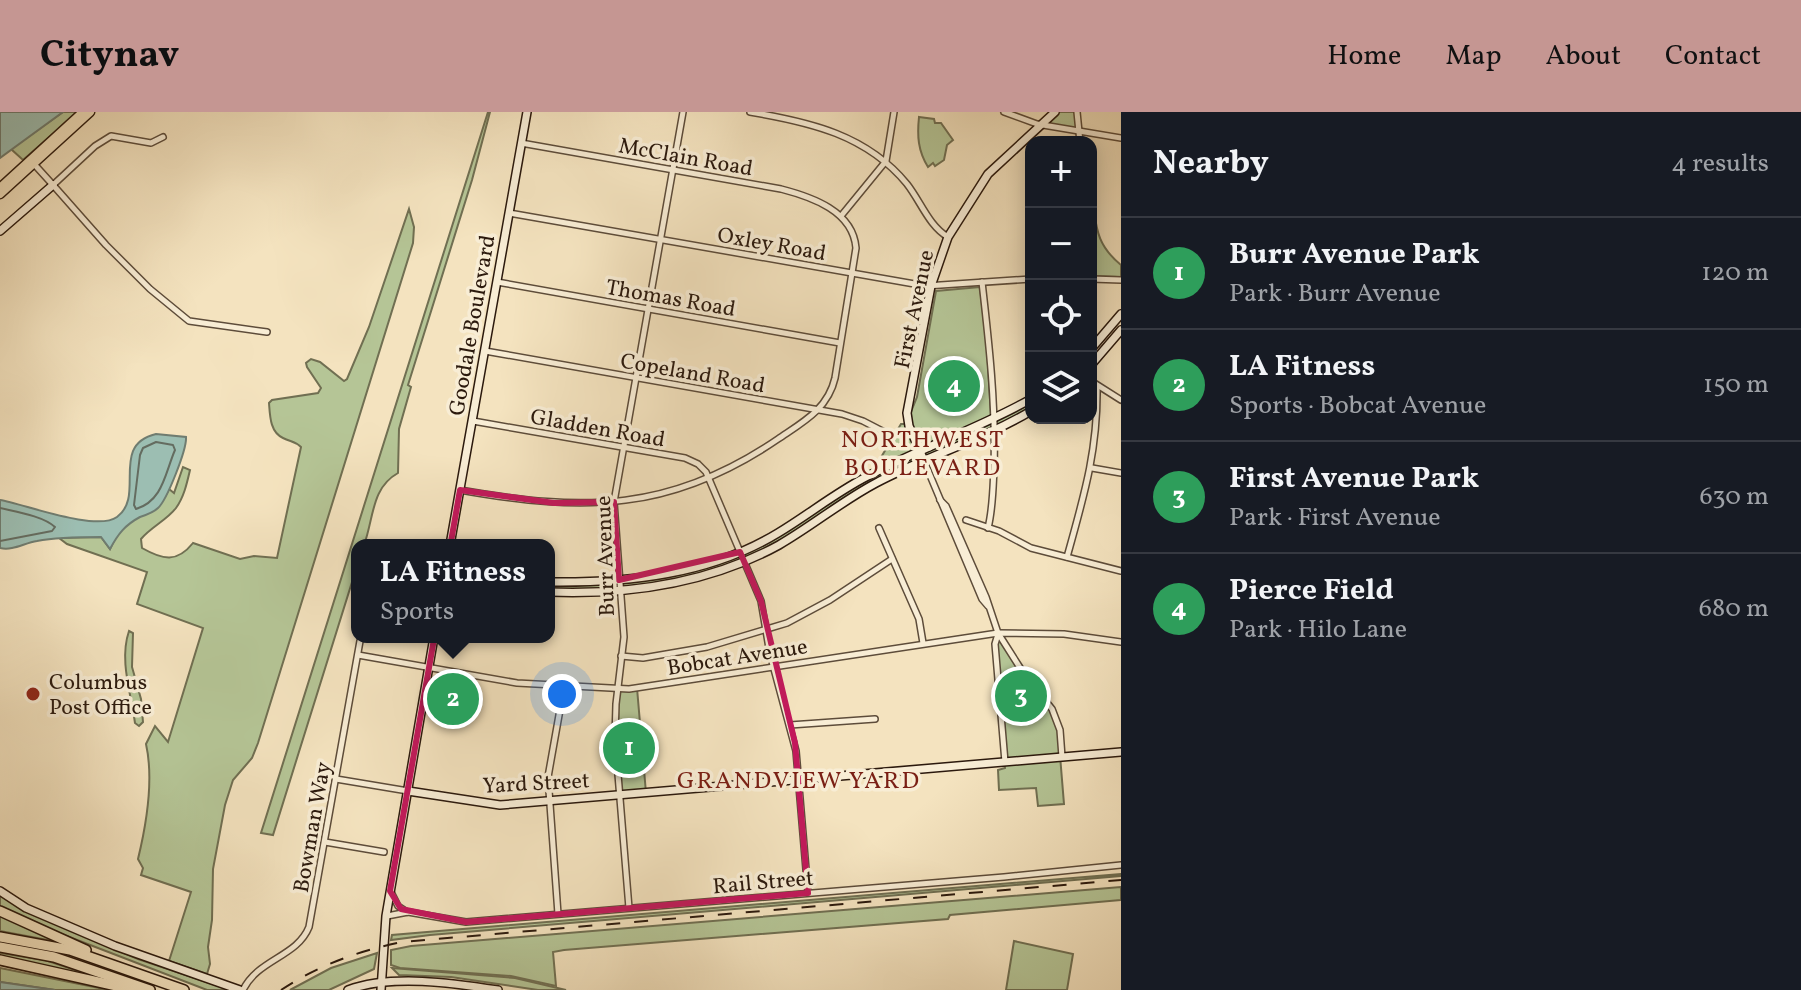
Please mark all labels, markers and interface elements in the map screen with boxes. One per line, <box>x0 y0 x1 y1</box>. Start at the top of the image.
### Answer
text: Citynav <box>40 30 179 83</box>
text: Home <box>1327 37 1401 76</box>
text: Map <box>1445 37 1501 76</box>
text: About <box>1545 37 1621 76</box>
text: Contact <box>1665 37 1761 76</box>
street label: McClain Road <box>616 131 755 186</box>
map controls <box>1025 136 1097 424</box>
button: + <box>1025 136 1097 208</box>
text: Nearby <box>1153 141 1269 188</box>
text: 4 results <box>1671 146 1769 182</box>
button: − <box>1025 208 1097 280</box>
street label: Oxley Road <box>715 221 828 270</box>
street label: Goodale Boulevard <box>442 233 505 418</box>
text: Burr Avenue Park <box>1229 234 1480 276</box>
street label: First Avenue <box>888 247 943 372</box>
text: 1 <box>1174 255 1184 291</box>
text: 120 m <box>1701 255 1769 291</box>
street label: Thomas Road <box>603 273 738 326</box>
text: Park · Burr Avenue <box>1229 276 1441 312</box>
button: locate <box>1025 280 1097 352</box>
street label: Copeland Road <box>618 346 767 402</box>
text: LA Fitness <box>1229 346 1375 388</box>
button: layers <box>1025 352 1097 424</box>
pin: 4 <box>928 356 980 416</box>
text: 2 <box>1172 367 1186 403</box>
text: 150 m <box>1703 367 1769 403</box>
text: Sports · Bobcat Avenue <box>1229 388 1486 424</box>
street label: Gladden Road <box>528 402 667 457</box>
district label: NORTHWEST BOULEVARD <box>841 424 1005 486</box>
text: First Avenue Park <box>1229 458 1479 500</box>
text: 3 <box>1172 479 1186 515</box>
text: 630 m <box>1700 479 1769 515</box>
street label: Burr Avenue <box>589 495 624 617</box>
text: Park · First Avenue <box>1229 500 1441 536</box>
popup <box>351 539 555 643</box>
text: LA Fitness <box>380 552 526 594</box>
text: Pierce Field <box>1229 570 1394 612</box>
text: 4 <box>1171 591 1187 627</box>
text: 680 m <box>1699 591 1769 627</box>
text: Sports <box>380 594 454 630</box>
text: Park · Hilo Lane <box>1229 612 1407 648</box>
street label: Bobcat Avenue <box>665 632 810 685</box>
pin: 3 <box>995 666 1047 726</box>
place label: Columbus Post Office <box>49 668 152 724</box>
pin: 2 <box>427 669 479 729</box>
your location <box>542 674 582 714</box>
marker: Columbus Post Office <box>24 685 42 703</box>
pin: 1 <box>603 718 655 778</box>
street label: Bowman Way <box>287 760 340 895</box>
district label: GRANDVIEW YARD <box>677 765 921 799</box>
street label: Yard Street <box>482 766 591 803</box>
street label: Rail Street <box>711 864 815 903</box>

